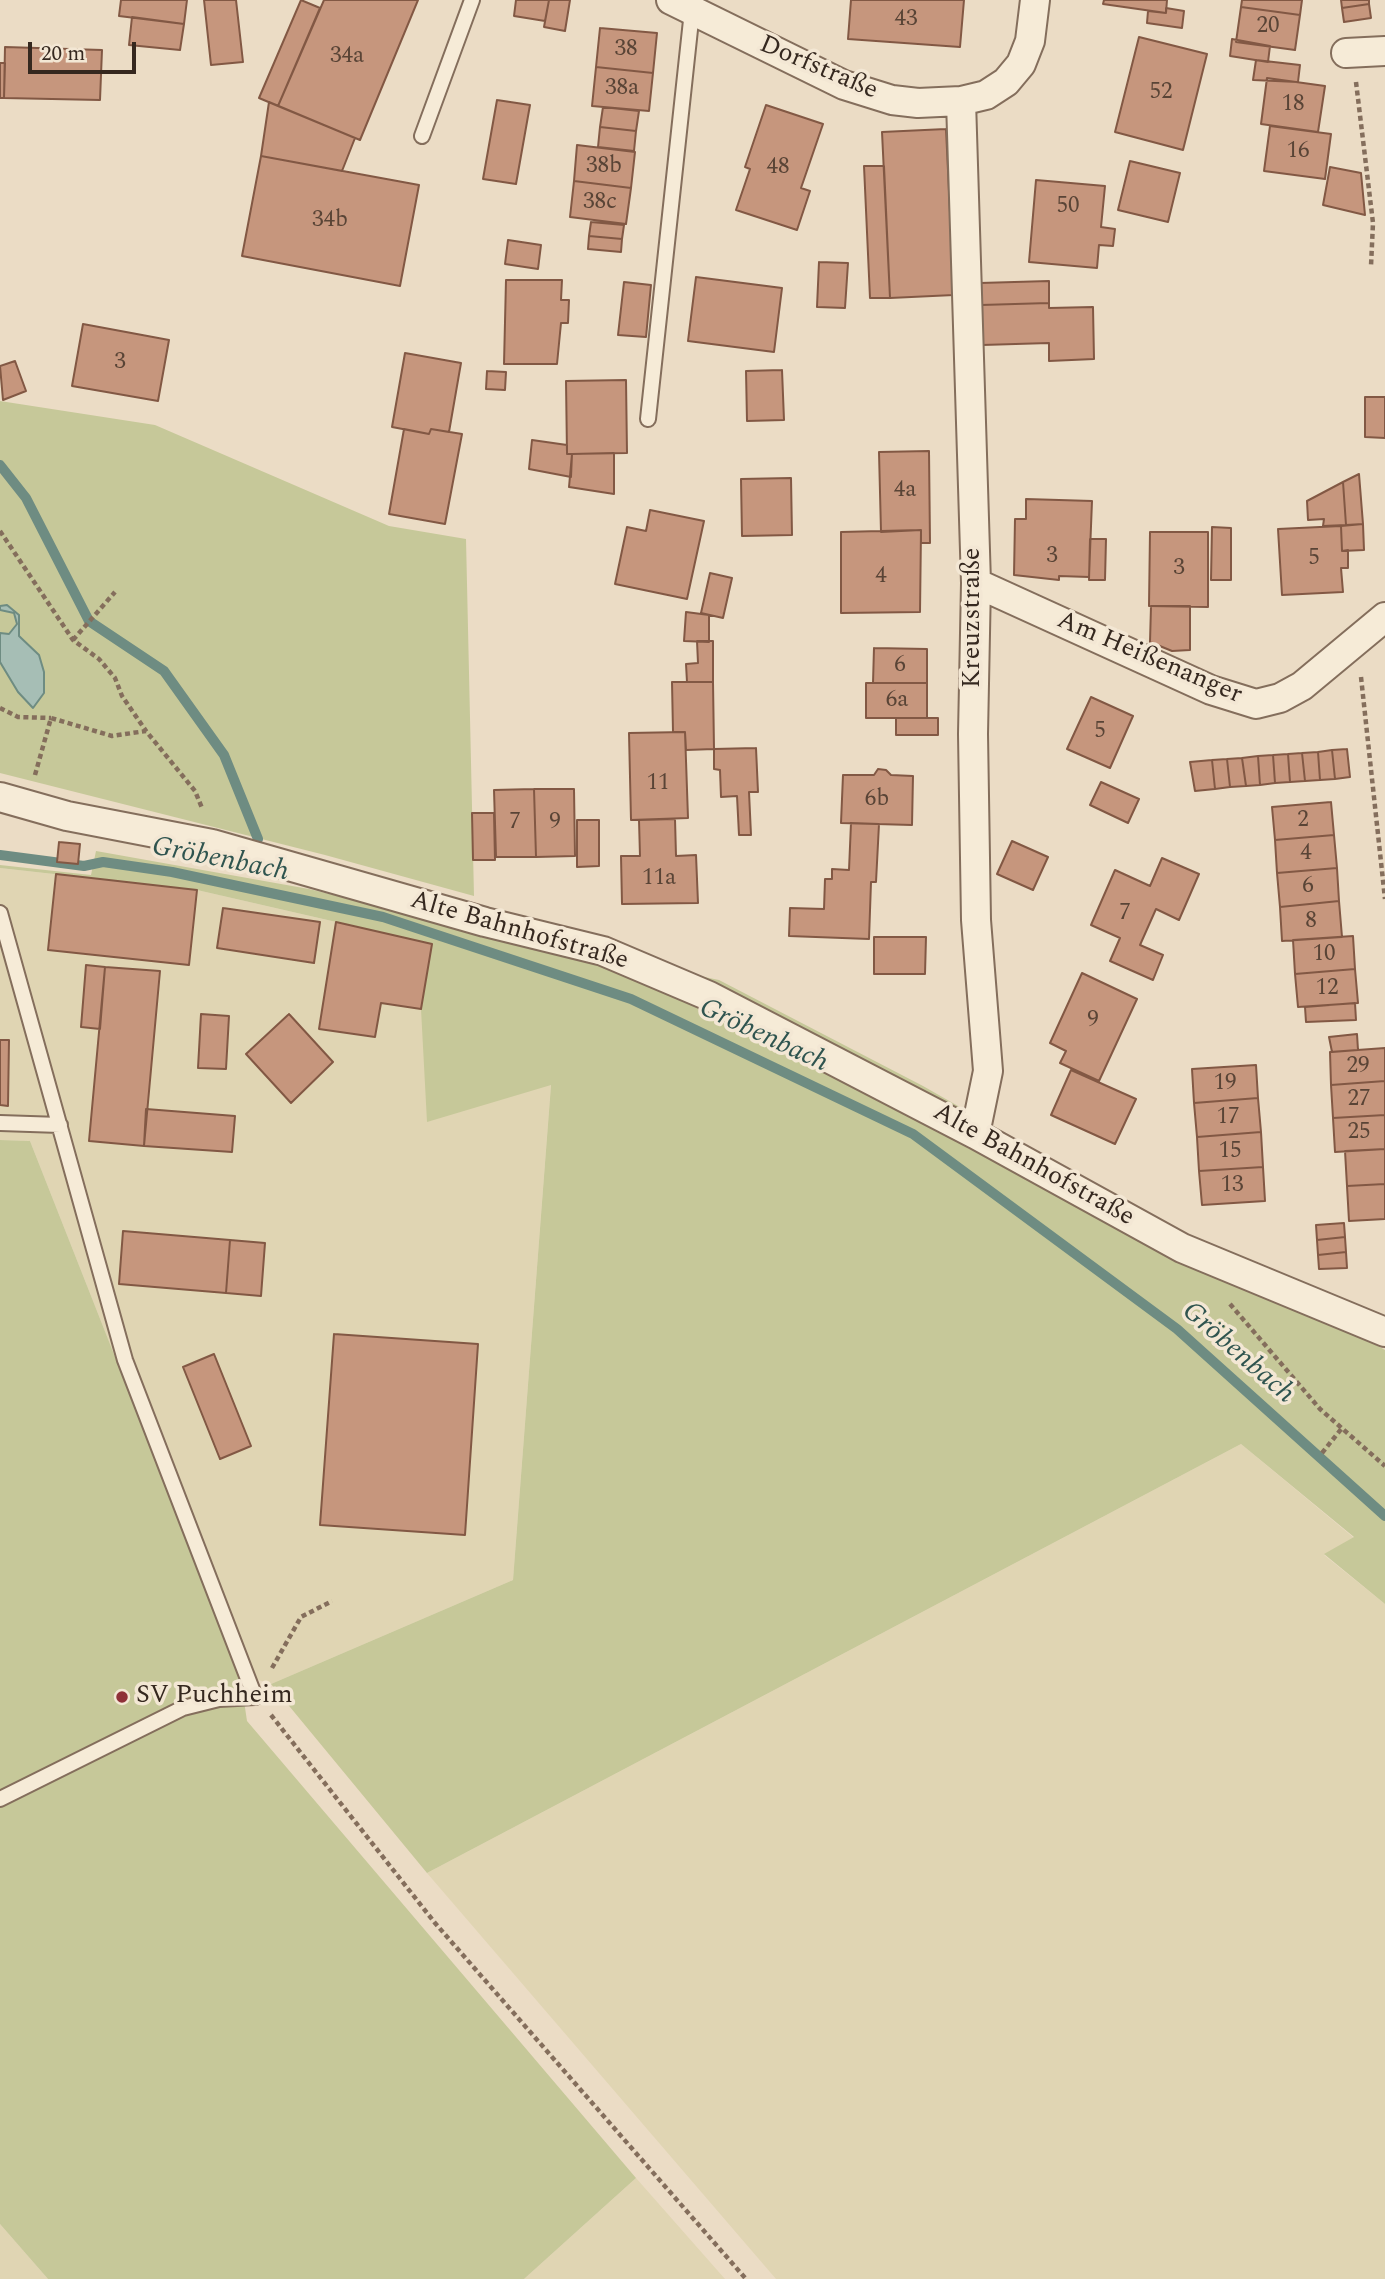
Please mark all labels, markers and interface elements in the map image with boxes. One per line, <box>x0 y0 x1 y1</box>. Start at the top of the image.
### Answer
house number: 43 <box>895 6 917 34</box>
house number: 20 <box>1257 13 1279 41</box>
scale bar <box>32 28 140 72</box>
street label: Dorfstraße <box>754 30 882 108</box>
house number: 38 <box>615 36 637 64</box>
text: 20 m <box>41 38 85 70</box>
house number: 34a <box>330 43 364 71</box>
house number: 38a <box>605 75 639 103</box>
house number: 52 <box>1150 79 1172 107</box>
house number: 18 <box>1282 91 1304 119</box>
house number: 16 <box>1287 138 1309 166</box>
house number: 38b <box>586 153 622 181</box>
house number: 48 <box>767 154 789 182</box>
house number: 38c <box>583 189 617 217</box>
house number: 50 <box>1057 193 1079 221</box>
house number: 34b <box>312 207 348 235</box>
house number: 3 <box>114 349 126 377</box>
house number: 4a <box>894 477 916 505</box>
house number: 3 <box>1046 543 1058 571</box>
house number: 5 <box>1308 545 1320 573</box>
street label: Kreuzstraße <box>958 548 990 688</box>
house number: 3 <box>1173 555 1185 583</box>
house number: 4 <box>875 563 887 591</box>
street label: Am Heißenanger <box>1052 606 1246 712</box>
house number: 6 <box>894 652 906 680</box>
house number: 6a <box>886 687 908 715</box>
house number: 5 <box>1094 718 1106 746</box>
house number: 11 <box>647 770 669 798</box>
house number: 6b <box>865 786 889 814</box>
house number: 2 <box>1297 807 1309 835</box>
house number: 7 <box>509 809 521 837</box>
house number: 9 <box>549 809 561 837</box>
water label: Gröbenbach <box>149 831 291 891</box>
house number: 4 <box>1300 840 1312 868</box>
house number: 11a <box>642 865 676 893</box>
house number: 6 <box>1302 873 1314 901</box>
street label: Alte Bahnhofstraße <box>406 886 632 978</box>
house number: 7 <box>1119 900 1131 928</box>
house number: 8 <box>1305 908 1317 936</box>
house number: 10 <box>1313 941 1335 969</box>
house number: 12 <box>1316 975 1338 1003</box>
water label: Gröbenbach <box>693 993 833 1081</box>
house number: 9 <box>1087 1007 1099 1035</box>
house number: 29 <box>1347 1053 1369 1081</box>
house number: 19 <box>1214 1070 1236 1098</box>
house number: 27 <box>1348 1086 1370 1114</box>
street label: Alte Bahnhofstraße <box>927 1098 1139 1234</box>
house number: 17 <box>1217 1104 1239 1132</box>
house number: 25 <box>1348 1119 1370 1147</box>
house number: 15 <box>1219 1138 1241 1166</box>
house number: 13 <box>1221 1172 1243 1200</box>
water label: Gröbenbach <box>1174 1296 1300 1412</box>
place label: SV Puchheim <box>136 1681 293 1713</box>
marker: SV Puchheim <box>114 1689 130 1705</box>

